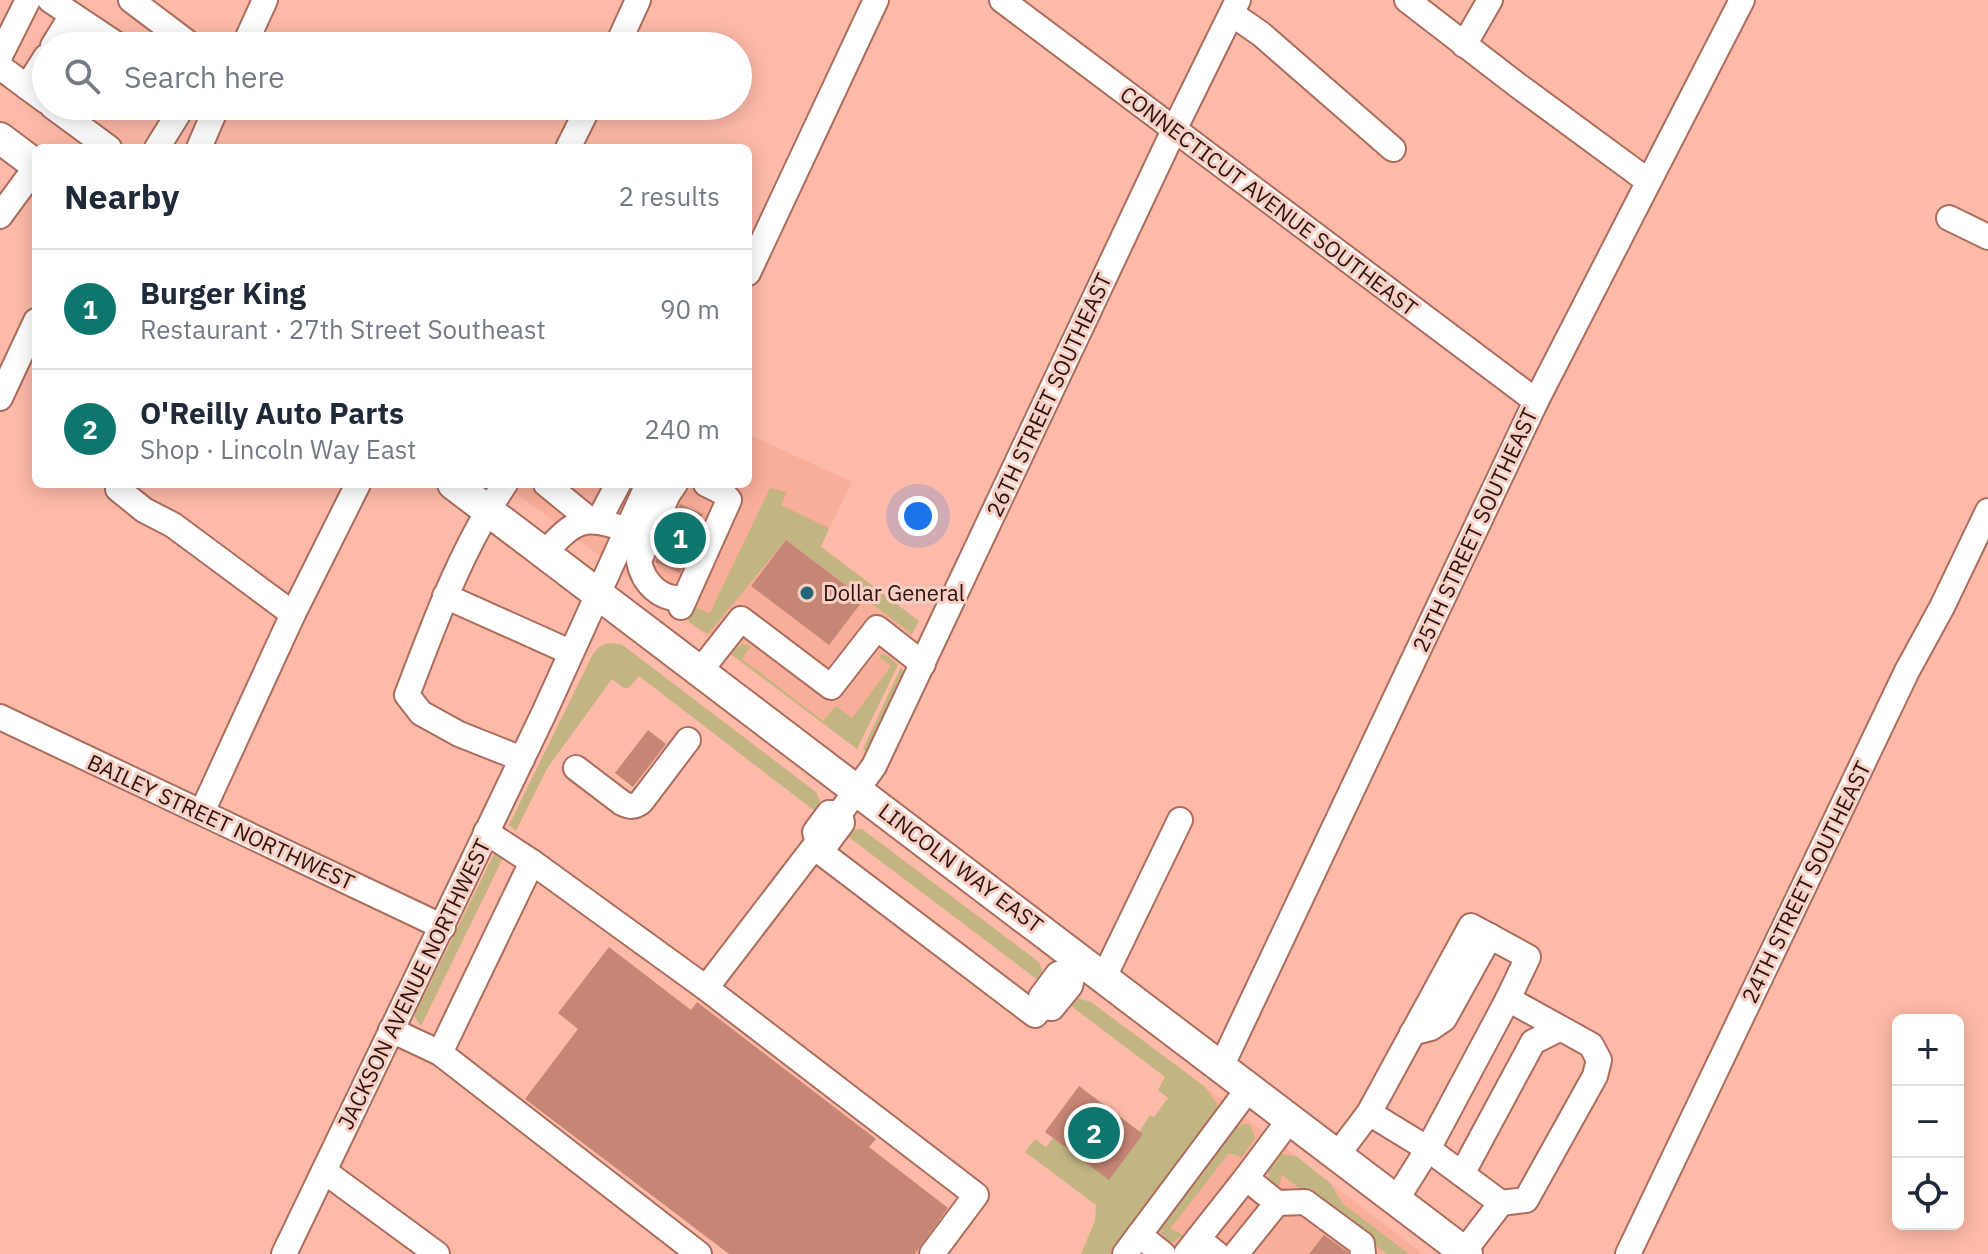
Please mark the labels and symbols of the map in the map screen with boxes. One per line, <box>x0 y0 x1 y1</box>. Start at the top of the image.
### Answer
street label: CONNECTICUT AVENUE SOUTHEAST <box>1115 79 1424 322</box>
street label: 26TH STREET SOUTHEAST <box>979 268 1118 521</box>
street label: 25TH STREET SOUTHEAST <box>1405 403 1544 656</box>
your location <box>898 496 938 536</box>
pin: 1 <box>654 508 706 568</box>
place label: Dollar General <box>823 578 965 607</box>
marker: Dollar General <box>798 584 816 602</box>
street label: BAILEY STREET NORTHWEST <box>83 747 360 896</box>
street label: 24TH STREET SOUTHEAST <box>1734 756 1877 1008</box>
street label: LINCOLN WAY EAST <box>873 796 1050 939</box>
street label: JACKSON AVENUE NORTHWEST <box>330 833 497 1134</box>
pin: 2 <box>1068 1103 1120 1163</box>

